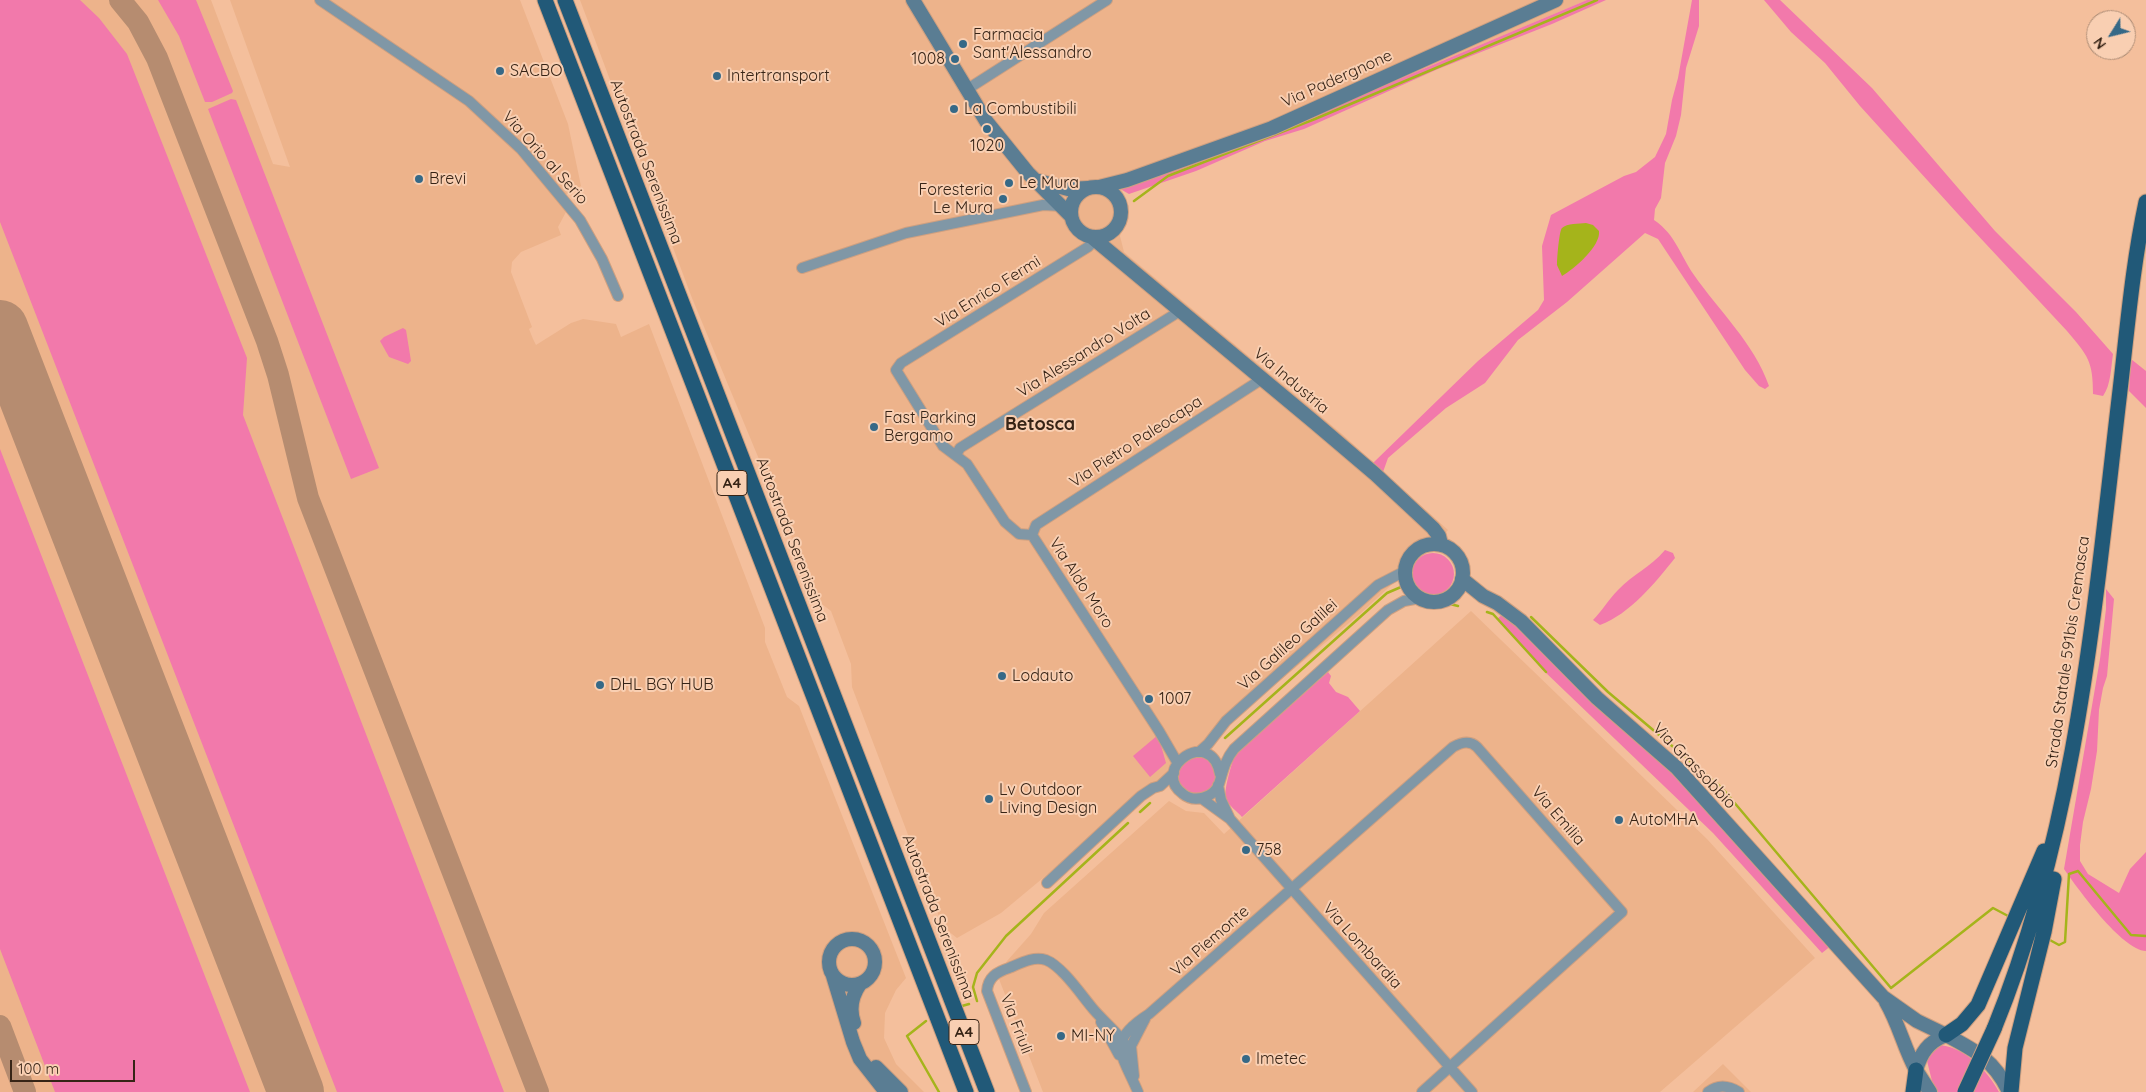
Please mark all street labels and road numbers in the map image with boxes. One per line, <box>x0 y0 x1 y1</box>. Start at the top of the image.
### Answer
street label: Via Padergnone <box>1279 46 1395 112</box>
street label: Autostrada Serenissima <box>606 77 686 247</box>
street label: Via Orio al Serio <box>498 107 592 209</box>
street label: Via Enrico Fermi <box>932 252 1044 332</box>
street label: Via Alessandro Volta <box>1014 304 1154 402</box>
street label: Via Industria <box>1249 344 1333 418</box>
street label: Via Pietro Paleocapa <box>1066 392 1206 492</box>
street label: Autostrada Serenissima <box>752 455 832 625</box>
road number: A4 <box>717 470 747 496</box>
street label: Via Aldo Moro <box>1045 534 1117 632</box>
street label: Strada Statale 591bis Cremasca <box>2042 535 2094 769</box>
street label: Via Galileo Galilei <box>1234 595 1342 695</box>
street label: Via Grassobbio <box>1648 719 1740 813</box>
street label: Via Emilia <box>1527 783 1589 849</box>
street label: Autostrada Serenissima <box>898 832 978 1002</box>
street label: Via Lombardia <box>1318 899 1406 993</box>
street label: Via Piemonte <box>1167 902 1253 980</box>
street label: Via Friuli <box>996 991 1036 1057</box>
road number: A4 <box>949 1020 979 1044</box>

